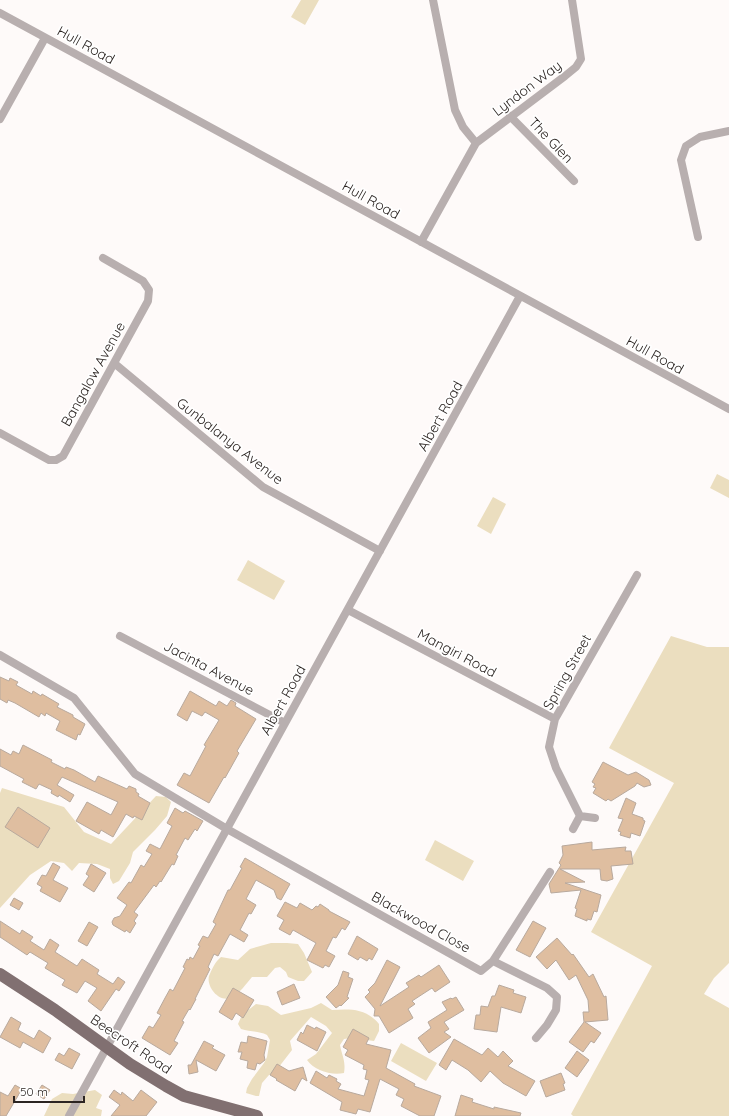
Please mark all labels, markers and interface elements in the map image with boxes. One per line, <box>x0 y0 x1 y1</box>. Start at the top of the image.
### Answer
street label: Hull Road <box>54 22 118 68</box>
street label: Lyndon Way <box>489 56 565 120</box>
street label: The Glen <box>525 113 577 167</box>
street label: Hull Road <box>339 177 403 223</box>
street label: Bangalow Avenue <box>57 319 129 429</box>
street label: Hull Road <box>623 332 687 378</box>
street label: Albert Road <box>413 378 467 454</box>
street label: Gunbalanya Avenue <box>173 394 287 488</box>
street label: Mangiri Road <box>414 625 500 681</box>
street label: Spring Street <box>539 631 595 713</box>
street label: Jacinta Avenue <box>161 637 257 699</box>
street label: Albert Road <box>256 662 310 738</box>
street label: Blackwood Close <box>368 887 474 957</box>
street label: Beecroft Road <box>87 1010 175 1078</box>
scale bar <box>14 1078 84 1104</box>
text: 50 m <box>20 1084 48 1099</box>

